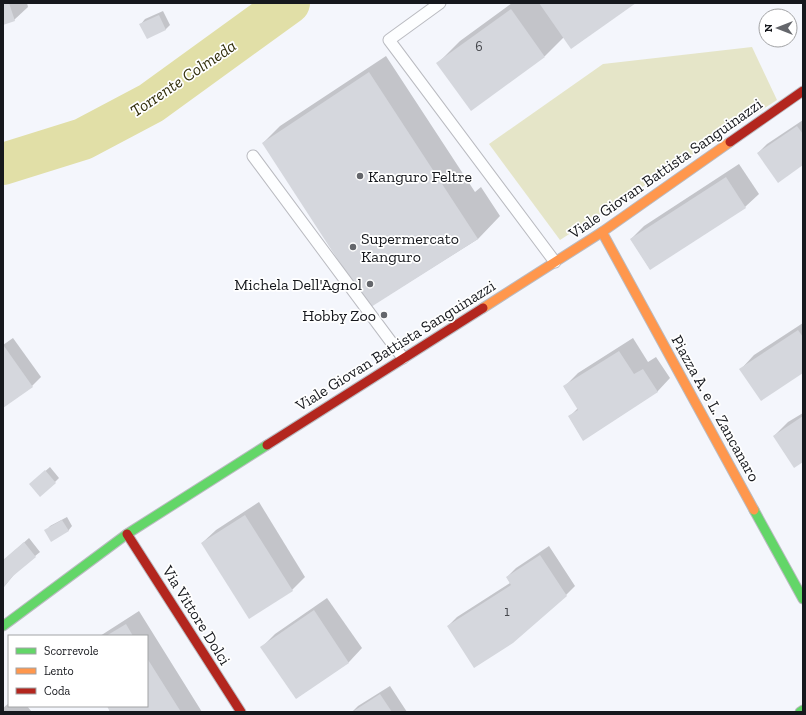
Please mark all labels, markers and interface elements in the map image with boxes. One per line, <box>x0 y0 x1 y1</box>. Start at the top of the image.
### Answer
north arrow <box>758 8 798 48</box>
text: N <box>762 23 775 32</box>
water label: Torrente Colmeda <box>126 35 240 121</box>
house number: 6 <box>475 38 483 55</box>
street label: Viale Giovan Battista Sanguinazzi <box>564 94 766 243</box>
place label: Kanguro Feltre <box>368 167 472 186</box>
marker: Kanguro Feltre <box>355 171 365 181</box>
place label: Supermercato Kanguro <box>361 229 459 266</box>
marker: Supermercato Kanguro <box>348 242 358 252</box>
place label: Michela Dell'Agnol <box>234 275 362 294</box>
street label: Viale Giovan Battista Sanguinazzi <box>291 276 499 415</box>
marker: Michela Dell'Agnol <box>365 279 375 289</box>
place label: Hobby Zoo <box>302 306 376 325</box>
marker: Hobby Zoo <box>379 310 389 320</box>
street label: Piazza A. e L. Zancanaro <box>667 332 764 485</box>
street label: Via Vittore Dolci <box>158 561 235 669</box>
house number: 1 <box>504 603 510 620</box>
legend <box>8 635 148 707</box>
text: Scorrevole <box>44 644 99 658</box>
text: Lento <box>44 664 74 678</box>
text: Coda <box>44 684 70 698</box>

